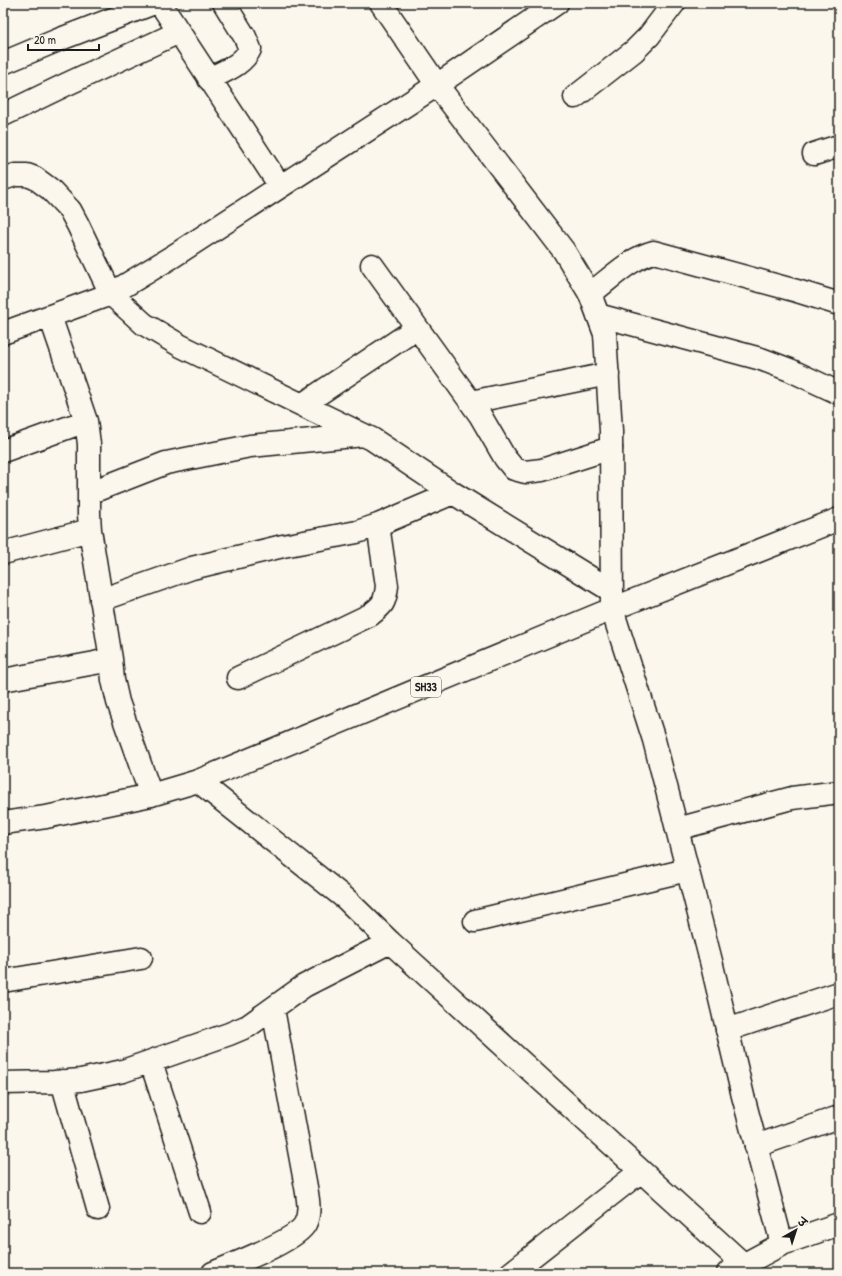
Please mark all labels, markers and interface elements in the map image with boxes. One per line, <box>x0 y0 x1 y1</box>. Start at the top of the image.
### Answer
scale bar <box>28 26 99 52</box>
text: 20 m <box>34 31 56 48</box>
road number: SH33 <box>411 677 441 697</box>
north arrow <box>776 1210 816 1250</box>
text: उ <box>794 1214 811 1231</box>

